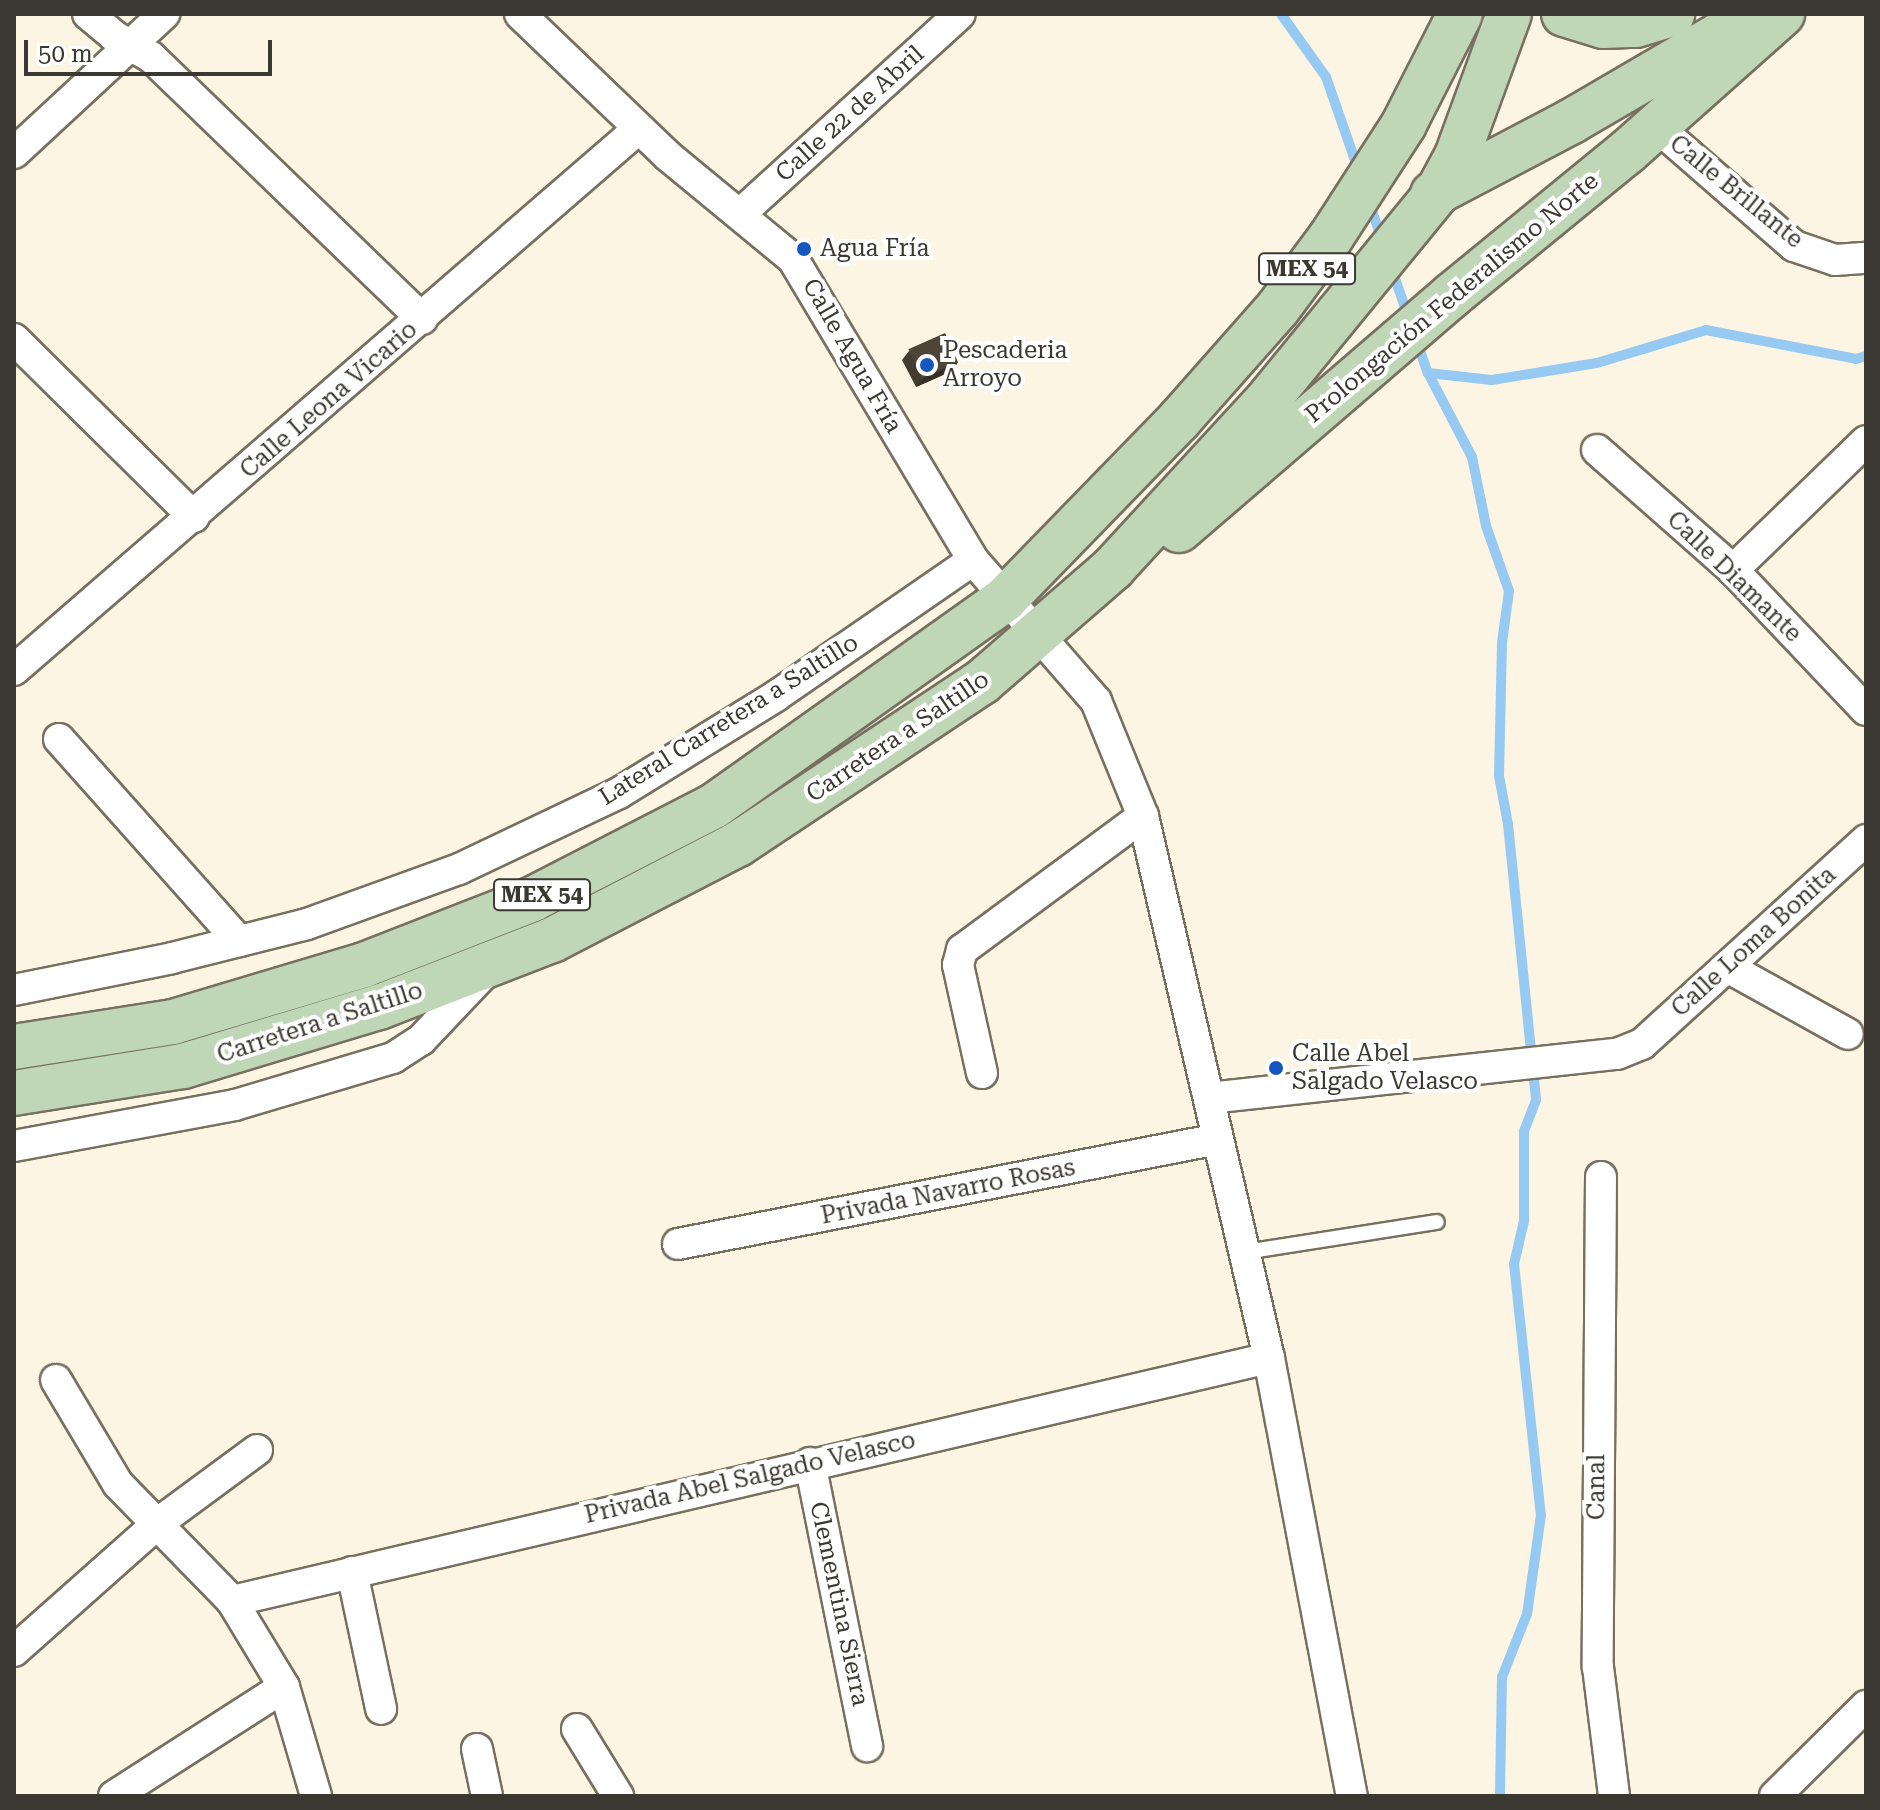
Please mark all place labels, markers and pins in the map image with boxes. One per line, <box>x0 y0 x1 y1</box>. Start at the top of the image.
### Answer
place label: Agua Fría <box>820 235 929 263</box>
marker: Agua Fría <box>795 240 813 258</box>
place label: Pescaderia Arroyo <box>943 337 1068 393</box>
marker: Pescaderia Arroyo <box>918 356 936 374</box>
place label: Calle Abel Salgado Velasco <box>1292 1040 1478 1096</box>
marker: Calle Abel Salgado Velasco <box>1267 1059 1285 1077</box>

